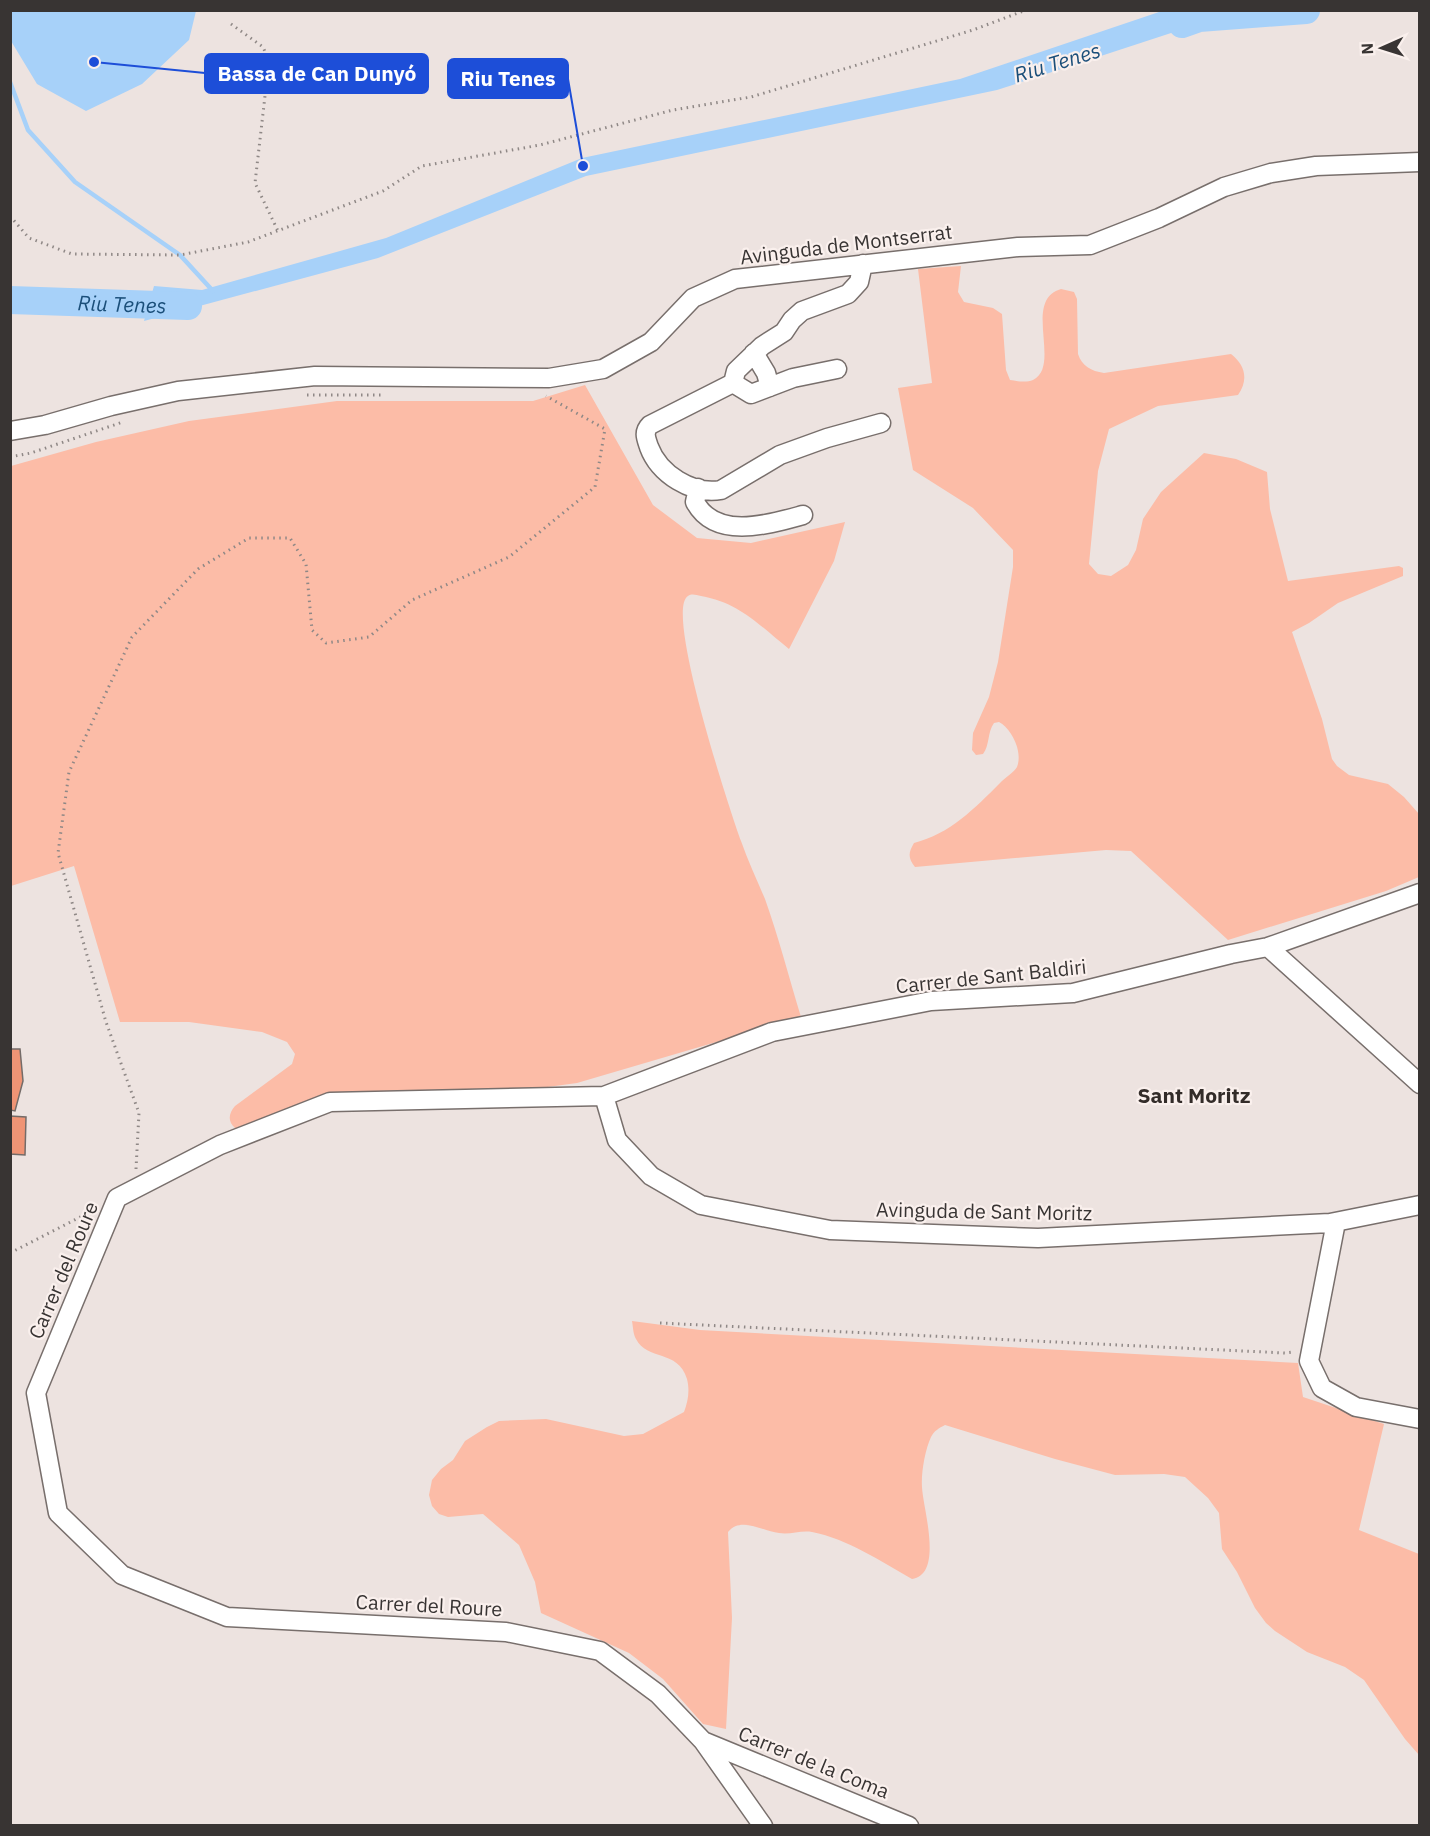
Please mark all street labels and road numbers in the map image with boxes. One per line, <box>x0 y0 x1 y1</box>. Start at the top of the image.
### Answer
street label: Avinguda de Montserrat <box>738 218 954 270</box>
street label: Carrer de Sant Baldiri <box>894 953 1088 999</box>
street label: Avinguda de Sant Moritz <box>876 1196 1092 1226</box>
street label: Carrer del Roure <box>22 1197 104 1343</box>
street label: Carrer del Roure <box>355 1588 503 1622</box>
street label: Carrer de la Coma <box>734 1719 894 1805</box>

